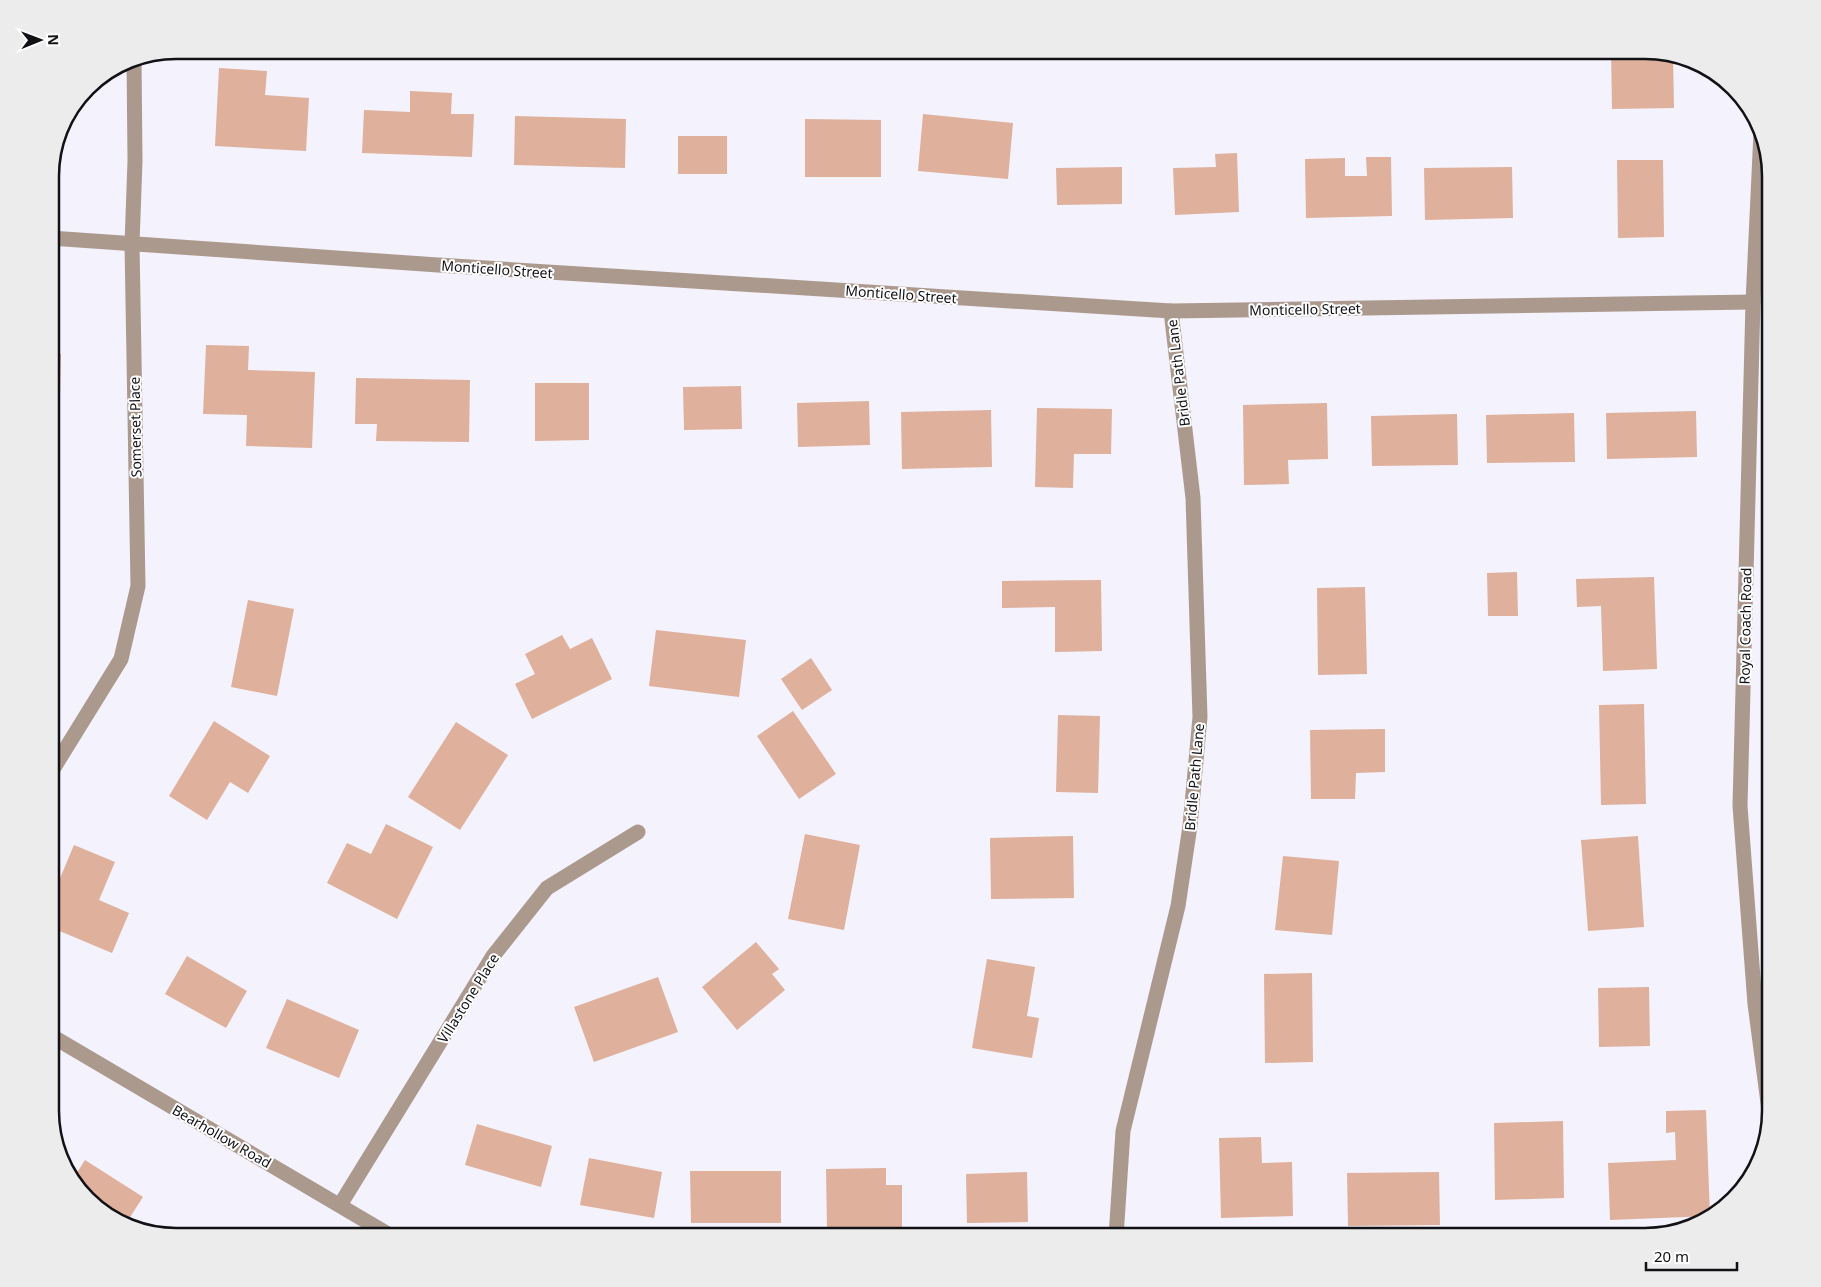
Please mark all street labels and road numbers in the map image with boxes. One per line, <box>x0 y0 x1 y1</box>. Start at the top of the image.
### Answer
street label: Monticello Street <box>441 256 553 282</box>
street label: Monticello Street <box>845 281 957 307</box>
street label: Monticello Street <box>1249 299 1361 319</box>
street label: Bridle Path Lane <box>1162 318 1194 428</box>
street label: Somerset Place <box>125 376 145 478</box>
street label: Royal Coach Road <box>1734 567 1756 685</box>
street label: Bridle Path Lane <box>1180 722 1208 831</box>
street label: Villastone Place <box>433 950 503 1046</box>
street label: Bearhollow Road <box>169 1100 275 1172</box>

